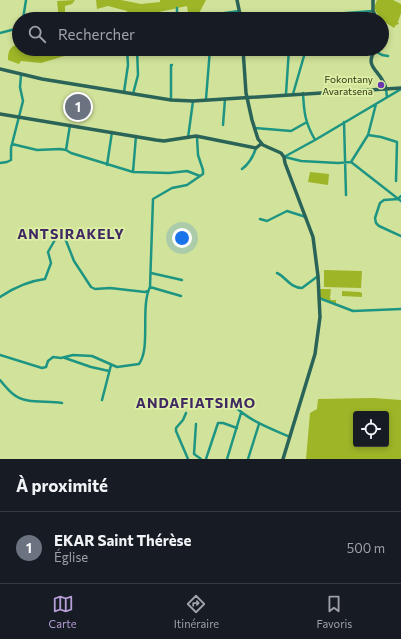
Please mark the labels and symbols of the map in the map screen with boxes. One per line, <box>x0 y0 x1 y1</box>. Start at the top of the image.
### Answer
place label: Fokontany Avaratsena <box>322 73 373 97</box>
marker: Fokontany Avaratsena <box>376 80 386 90</box>
pin: 1 <box>65 92 91 122</box>
district label: ANTSIRAKELY <box>17 225 125 242</box>
your location <box>172 228 192 248</box>
district label: ANDAFIATSIMO <box>136 394 256 411</box>

